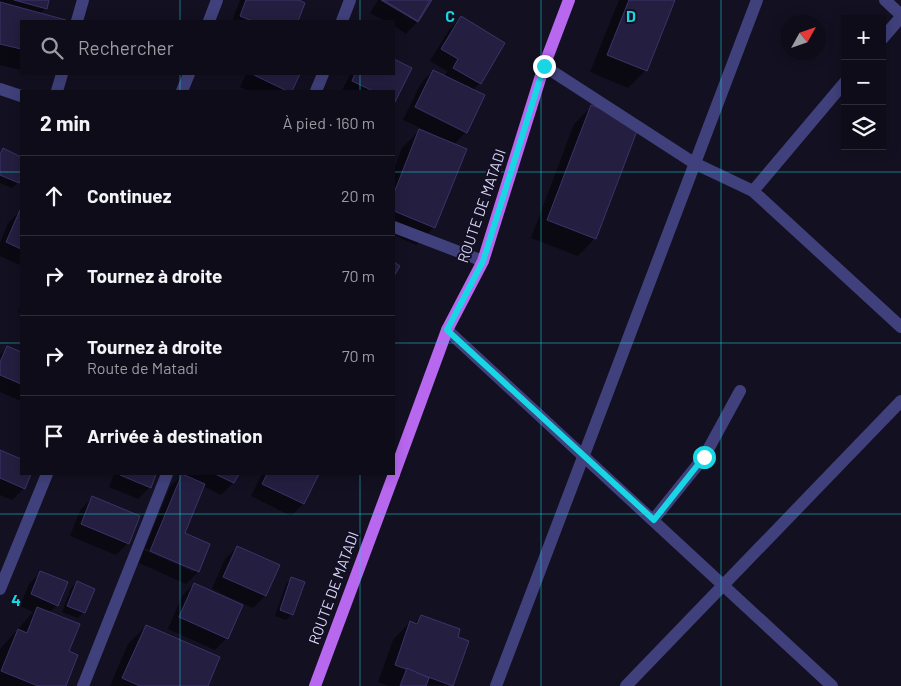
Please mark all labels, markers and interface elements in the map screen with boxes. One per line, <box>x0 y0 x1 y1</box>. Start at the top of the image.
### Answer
text: C <box>445 6 455 25</box>
text: D <box>626 6 636 25</box>
north arrow <box>781 15 826 60</box>
map controls <box>841 15 886 150</box>
button: + <box>841 15 886 60</box>
search box <box>20 20 395 75</box>
icon: search <box>38 34 66 62</box>
text: Rechercher <box>78 36 174 59</box>
route end <box>533 55 556 78</box>
button: − <box>841 60 886 105</box>
button: layers <box>841 105 886 150</box>
text: 2 min <box>40 110 90 135</box>
text: À pied · 160 m <box>283 113 375 132</box>
street label: ROUTE DE MATADI <box>453 146 509 265</box>
icon: ahead <box>40 182 68 210</box>
text: Continuez <box>87 184 171 207</box>
text: 20 m <box>341 186 375 205</box>
icon: right <box>40 262 68 290</box>
text: Tournez à droite <box>87 264 223 287</box>
text: 70 m <box>342 266 375 285</box>
text: Tournez à droite <box>87 335 223 358</box>
icon: right <box>40 342 68 370</box>
text: 70 m <box>342 346 375 365</box>
text: Route de Matadi <box>87 358 198 377</box>
icon: arrive <box>40 422 68 450</box>
text: Arrivée à destination <box>87 424 263 447</box>
route start <box>693 446 716 469</box>
street label: ROUTE DE MATADI <box>304 529 362 647</box>
text: 4 <box>11 590 21 609</box>

